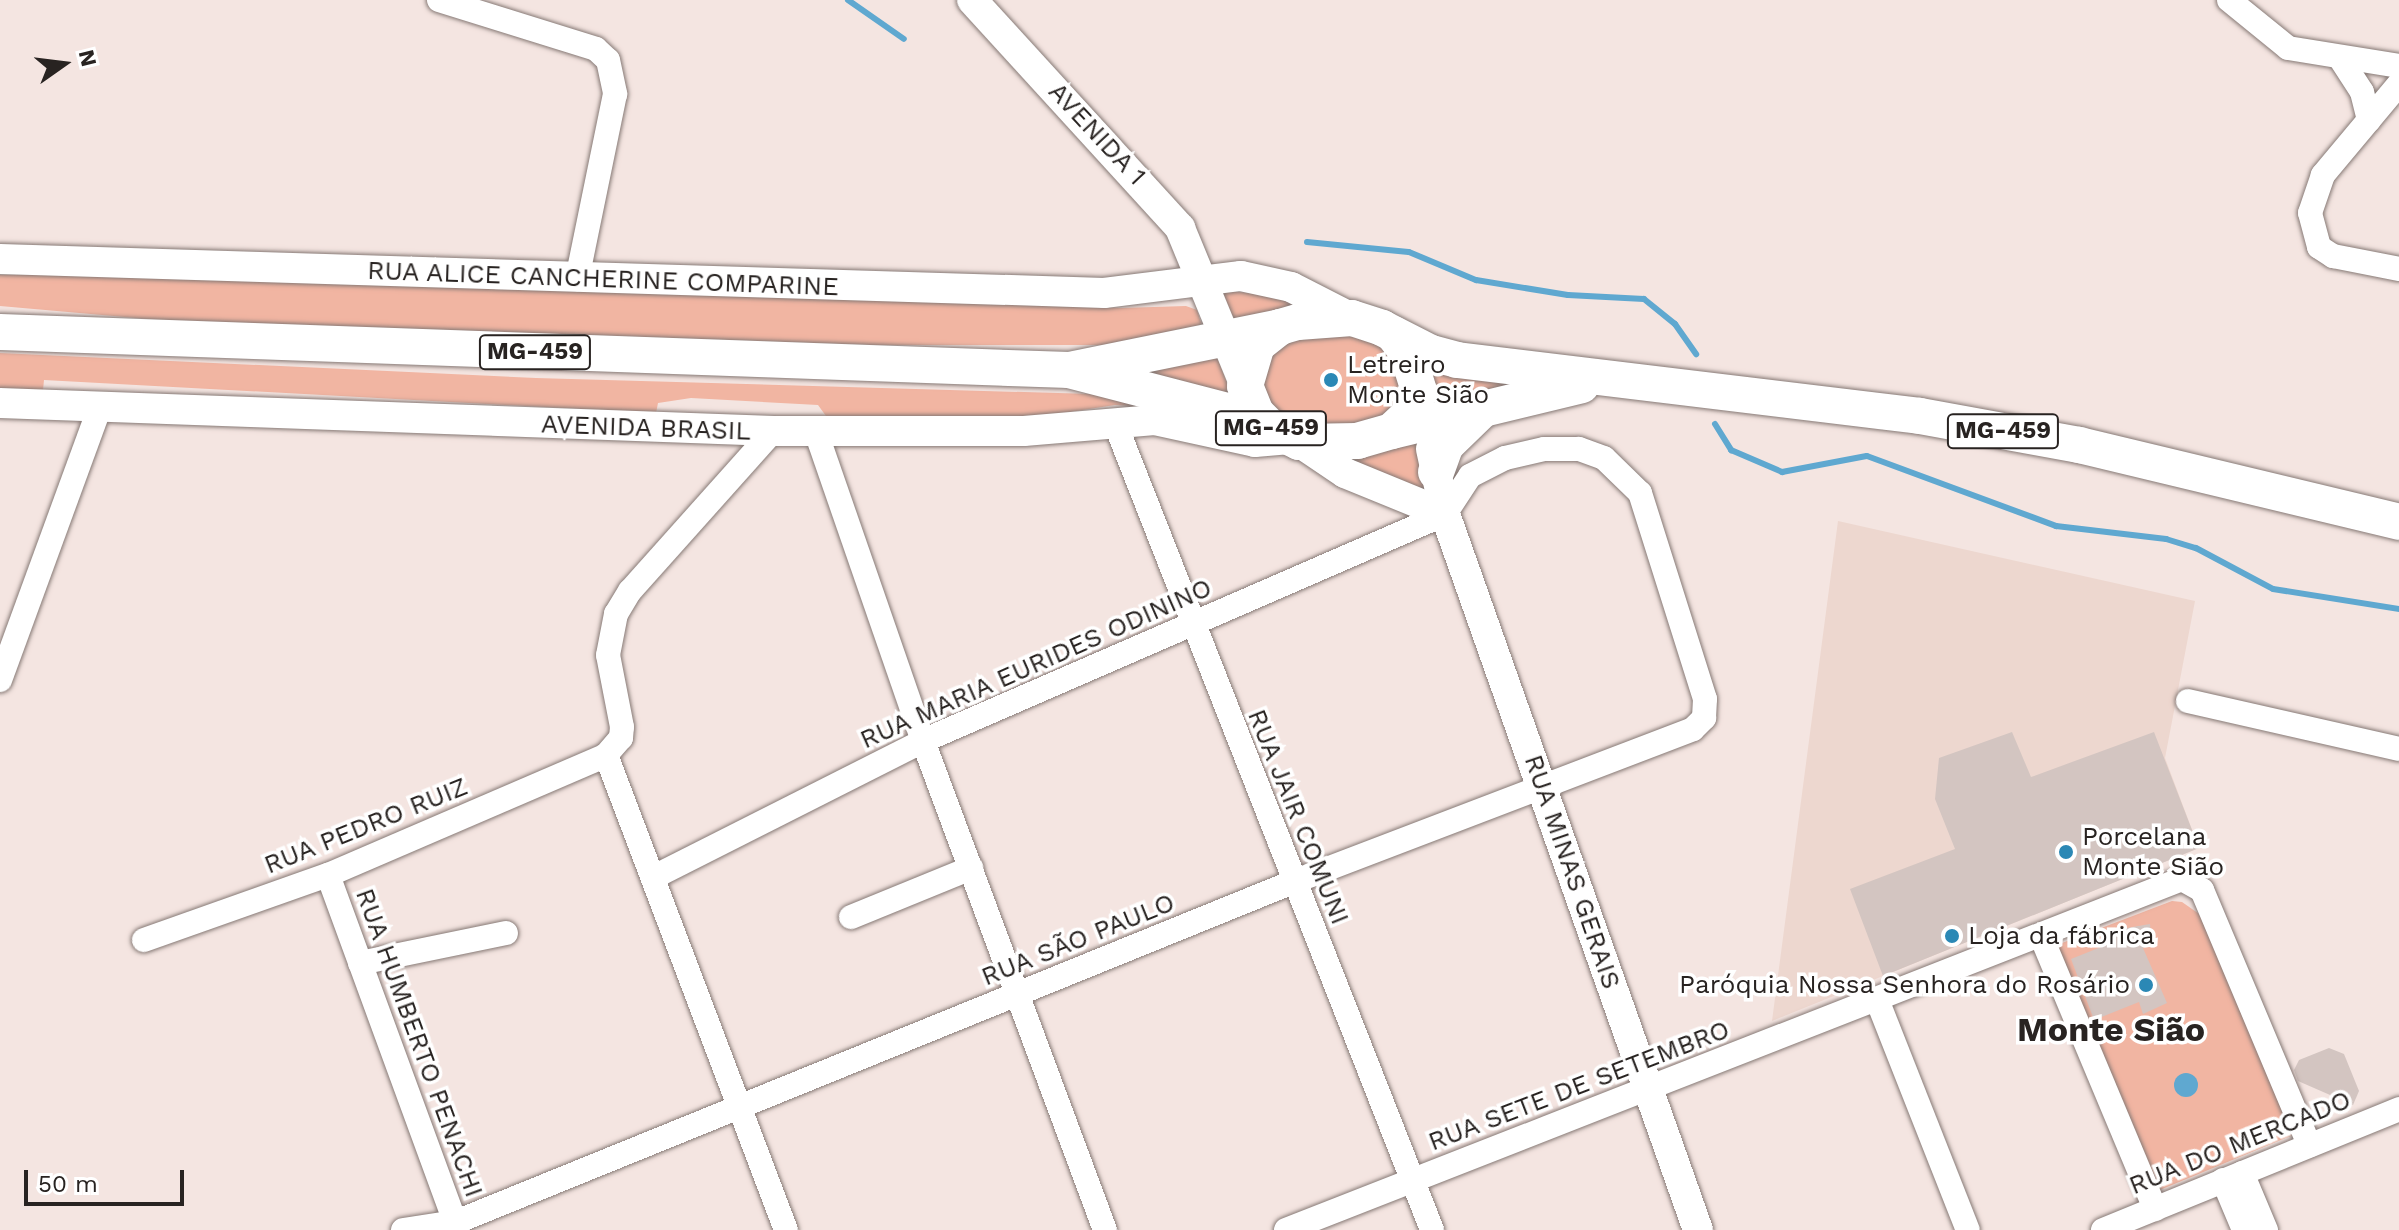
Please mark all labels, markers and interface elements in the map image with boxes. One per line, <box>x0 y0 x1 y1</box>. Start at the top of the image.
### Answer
north arrow <box>24 24 104 104</box>
text: N <box>74 47 102 69</box>
street label: AVENIDA 1 <box>1041 76 1153 192</box>
street label: RUA ALICE CANCHERINE COMPARINE <box>366 255 840 303</box>
road number: MG-459 <box>477 332 593 372</box>
place label: Letreiro Monte Sião <box>1347 349 1489 410</box>
marker: Letreiro Monte Sião <box>1322 371 1340 389</box>
road number: MG-459 <box>1213 408 1329 448</box>
street label: AVENIDA BRASIL <box>540 409 752 447</box>
road number: MG-459 <box>1945 411 2061 451</box>
street label: RUA MARIA EURIDES ODININO <box>854 572 1218 756</box>
street label: RUA JAIR COMUNI <box>1240 704 1356 930</box>
street label: RUA MINAS GERAIS <box>1517 750 1627 994</box>
street label: RUA PEDRO RUIZ <box>259 771 473 881</box>
place label: Porcelana Monte Sião <box>2082 821 2224 882</box>
marker: Porcelana Monte Sião <box>2057 843 2075 861</box>
street label: RUA HUMBERTO PENACHI <box>348 884 490 1202</box>
street label: RUA SÃO PAULO <box>976 887 1180 993</box>
place label: Loja da fábrica <box>1968 920 2156 952</box>
marker: Loja da fábrica <box>1943 927 1961 945</box>
place label: Paróquia Nossa Senhora do Rosário <box>1677 969 2130 1001</box>
marker: Paróquia Nossa Senhora do Rosário <box>2137 976 2155 994</box>
district label: Monte Sião <box>2017 1010 2205 1050</box>
street label: RUA SETE DE SETEMBRO <box>1424 1014 1734 1158</box>
street label: RUA DO MERCADO <box>2124 1084 2356 1202</box>
scale bar <box>28 1154 188 1204</box>
text: 50 m <box>38 1170 98 1198</box>

